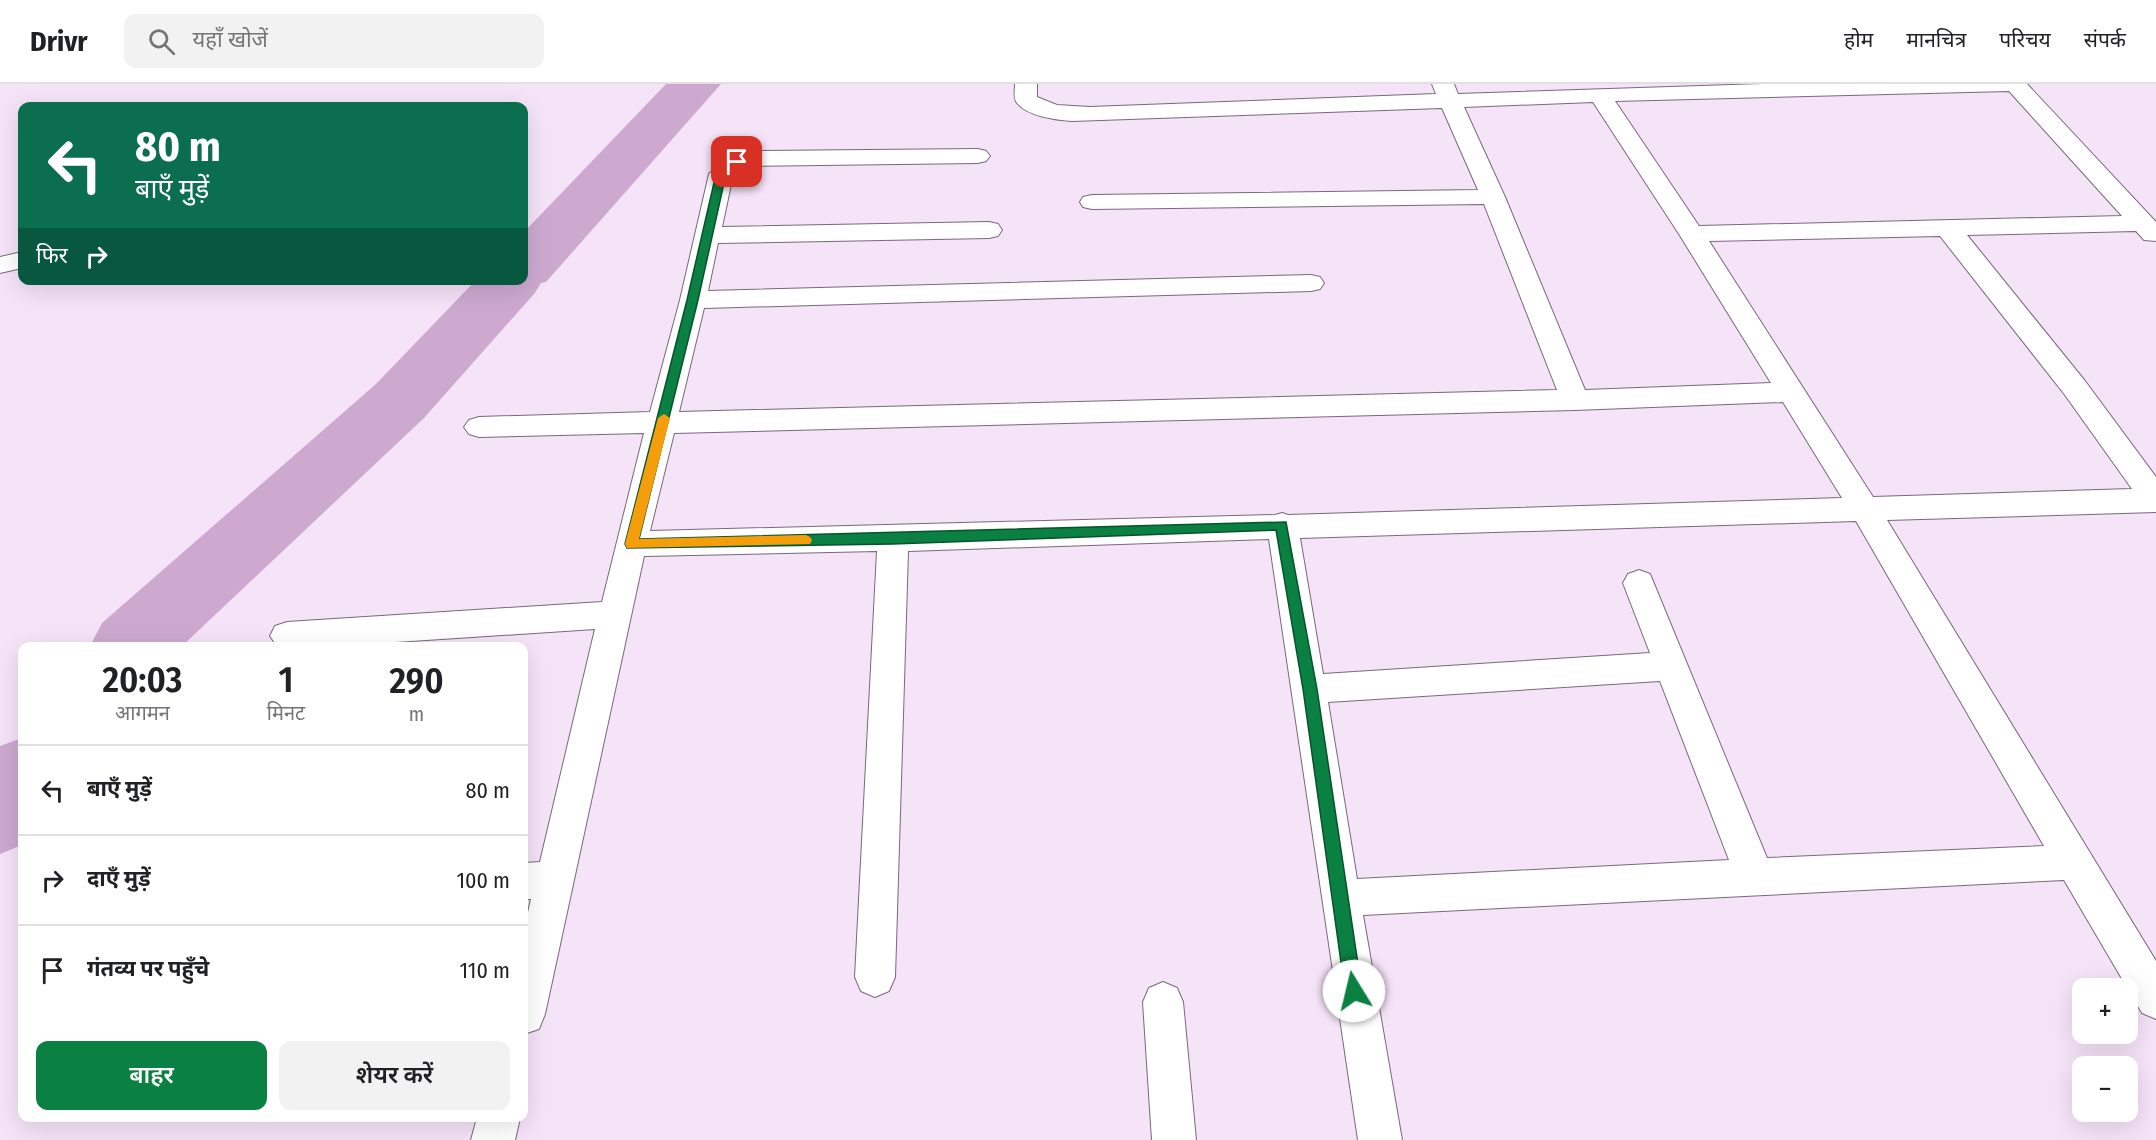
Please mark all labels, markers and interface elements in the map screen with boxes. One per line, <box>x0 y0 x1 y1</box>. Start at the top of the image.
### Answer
search box <box>124 14 544 68</box>
text: Drivr <box>30 25 88 58</box>
icon: search <box>145 25 178 58</box>
text: यहाँ खोजें <box>193 26 268 53</box>
text: होम <box>1844 27 1873 53</box>
text: मानचित्र <box>1906 27 1966 53</box>
text: परिचय <box>1999 27 2051 53</box>
text: संपर्क <box>2084 27 2126 53</box>
text: 80 m <box>135 122 221 172</box>
icon: left <box>36 126 114 204</box>
pin <box>711 136 762 187</box>
icon: arrive <box>720 145 753 178</box>
text: बाएँ मुड़ें <box>135 173 209 205</box>
icon: right <box>80 240 113 273</box>
text: फिर <box>36 242 68 269</box>
text: 20:03 <box>102 658 182 702</box>
text: 1 <box>278 658 293 702</box>
text: 290 <box>390 659 444 703</box>
text: आगमन <box>115 701 170 725</box>
text: मिनट <box>267 701 305 725</box>
text: m <box>409 702 424 726</box>
icon: left <box>36 774 69 807</box>
text: बाएँ मुड़ें <box>87 775 152 802</box>
text: 80 m <box>465 777 510 804</box>
icon: right <box>36 864 69 897</box>
text: दाएँ मुड़ें <box>87 865 151 892</box>
text: 100 m <box>456 867 510 894</box>
icon: arrive <box>36 954 69 987</box>
text: गंतव्य पर पहुँचे <box>87 955 209 982</box>
text: 110 m <box>460 957 510 984</box>
position arrow <box>1322 959 1386 1023</box>
map controls <box>2072 978 2138 1122</box>
button: + <box>2072 978 2138 1044</box>
button: बाहर <box>36 1041 267 1110</box>
button: शेयर करें <box>279 1041 510 1110</box>
button: − <box>2072 1056 2138 1122</box>

